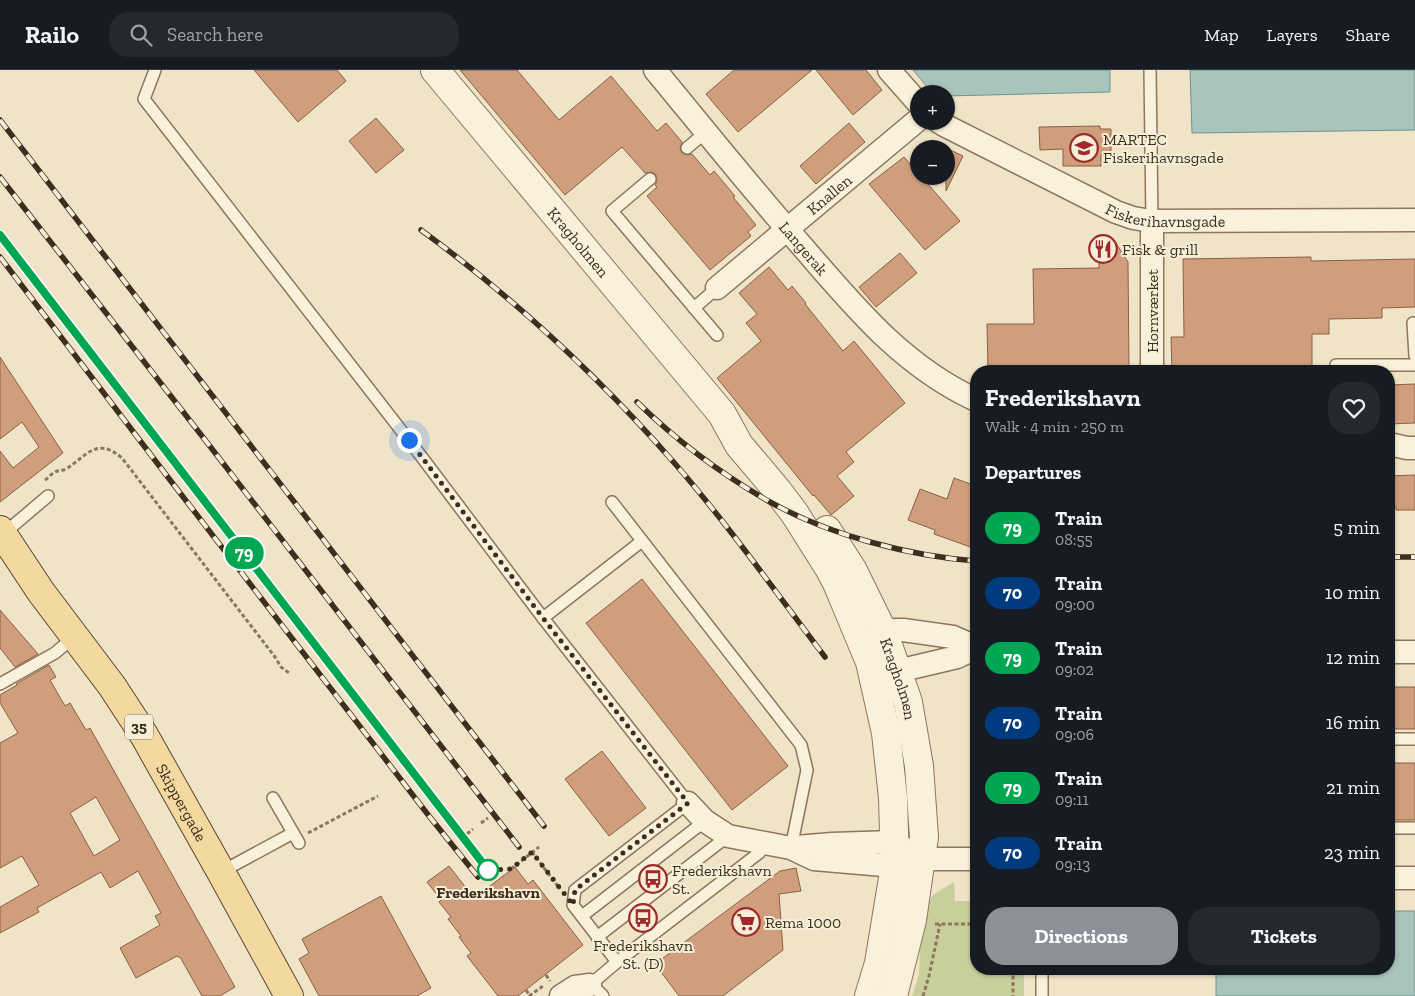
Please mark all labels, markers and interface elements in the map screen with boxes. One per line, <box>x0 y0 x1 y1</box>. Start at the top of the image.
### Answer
search box <box>109 12 459 57</box>
text: Railo <box>25 20 79 49</box>
icon: search <box>127 21 155 49</box>
text: Search here <box>167 23 263 46</box>
text: Map <box>1204 24 1239 46</box>
text: Layers <box>1267 24 1318 46</box>
text: Share <box>1346 24 1390 46</box>
map controls <box>910 85 955 185</box>
button: + <box>910 85 955 130</box>
place label: MARTEC Fiskerihavnsgade <box>1103 130 1224 167</box>
school or university icon: MARTEC Fiskerihavnsgade <box>1069 133 1099 163</box>
button: − <box>910 140 955 185</box>
street label: Knallen <box>803 170 856 219</box>
street label: Fiskerihavnsgade <box>1102 199 1225 231</box>
street label: Kragholmen <box>543 203 613 282</box>
street label: Langerak <box>775 218 832 280</box>
restaurant icon: Fisk & grill <box>1088 234 1118 264</box>
place label: Fisk & grill <box>1122 240 1198 259</box>
street label: Hornværket <box>1143 269 1162 353</box>
button: heart <box>1328 382 1380 434</box>
text: Frederikshavn <box>985 383 1141 412</box>
text: Walk · 4 min · 250 m <box>985 417 1124 436</box>
your location <box>397 428 422 453</box>
text: Departures <box>985 461 1081 484</box>
text: Train <box>1055 507 1102 530</box>
text: 5 min <box>1333 516 1380 539</box>
text: 79 <box>1003 517 1022 539</box>
text: 08:55 <box>1055 530 1093 549</box>
line badge: 79 <box>222 537 266 569</box>
text: 79 <box>235 542 253 564</box>
text: Train <box>1055 572 1102 595</box>
text: 10 min <box>1325 581 1380 604</box>
text: 70 <box>1003 582 1022 604</box>
text: 09:00 <box>1055 595 1095 614</box>
street label: Kragholmen <box>876 635 920 722</box>
text: Train <box>1055 637 1102 660</box>
text: 12 min <box>1326 646 1380 669</box>
text: 79 <box>1003 647 1022 669</box>
text: 09:02 <box>1055 660 1094 679</box>
text: Train <box>1055 702 1102 725</box>
text: 16 min <box>1326 711 1380 734</box>
text: 70 <box>1003 712 1022 734</box>
road number: 35 <box>125 714 153 740</box>
text: 09:06 <box>1055 725 1094 744</box>
street label: Skippergade <box>152 760 211 845</box>
text: Train <box>1055 767 1102 790</box>
text: 21 min <box>1326 776 1380 799</box>
text: 79 <box>1003 777 1022 799</box>
text: 09:11 <box>1055 790 1089 809</box>
text: Train <box>1055 832 1102 855</box>
text: 23 min <box>1324 841 1380 864</box>
text: 70 <box>1003 842 1022 864</box>
text: 09:13 <box>1055 855 1090 874</box>
marker: Frederikshavn <box>477 859 499 881</box>
place label: Frederikshavn St. <box>672 861 772 898</box>
bus stop icon: Frederikshavn St. <box>638 864 668 894</box>
place label: Frederikshavn <box>436 883 540 902</box>
bus stop icon: Frederikshavn St. (D) <box>628 903 658 933</box>
supermarket icon: Rema 1000 <box>731 907 761 937</box>
button: Directions <box>985 907 1178 965</box>
button: Tickets <box>1188 907 1380 965</box>
place label: Rema 1000 <box>765 913 841 932</box>
place label: Frederikshavn St. (D) <box>593 936 694 973</box>

